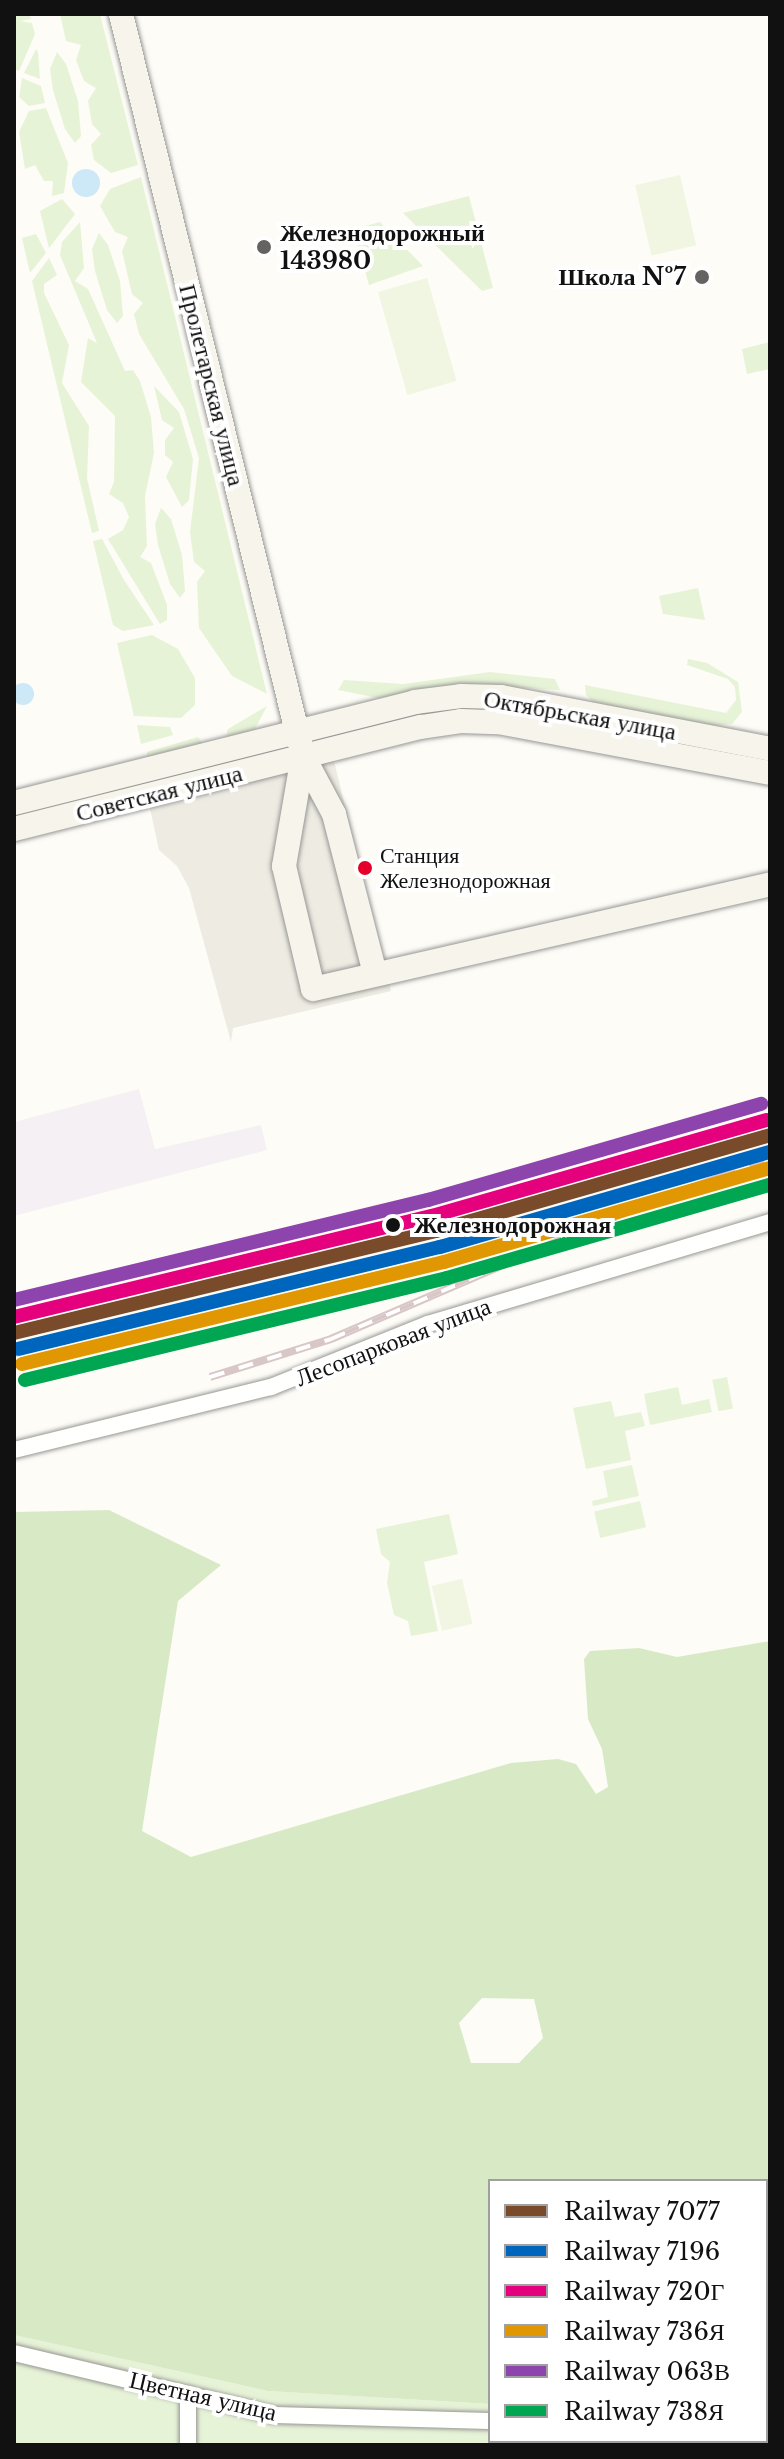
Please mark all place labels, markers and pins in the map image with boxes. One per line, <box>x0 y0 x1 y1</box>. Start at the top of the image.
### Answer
place label: Железнодорожный 143980 <box>280 219 485 275</box>
marker: Железнодорожный 143980 <box>255 238 273 256</box>
place label: Школа №7 <box>558 263 686 291</box>
marker: Школа №7 <box>693 268 711 286</box>
place label: Станция Железнодорожная <box>380 842 551 894</box>
marker: Станция Железнодорожная <box>357 860 373 876</box>
marker: Железнодорожная <box>379 1211 407 1239</box>
place label: Железнодорожная <box>414 1211 611 1239</box>

